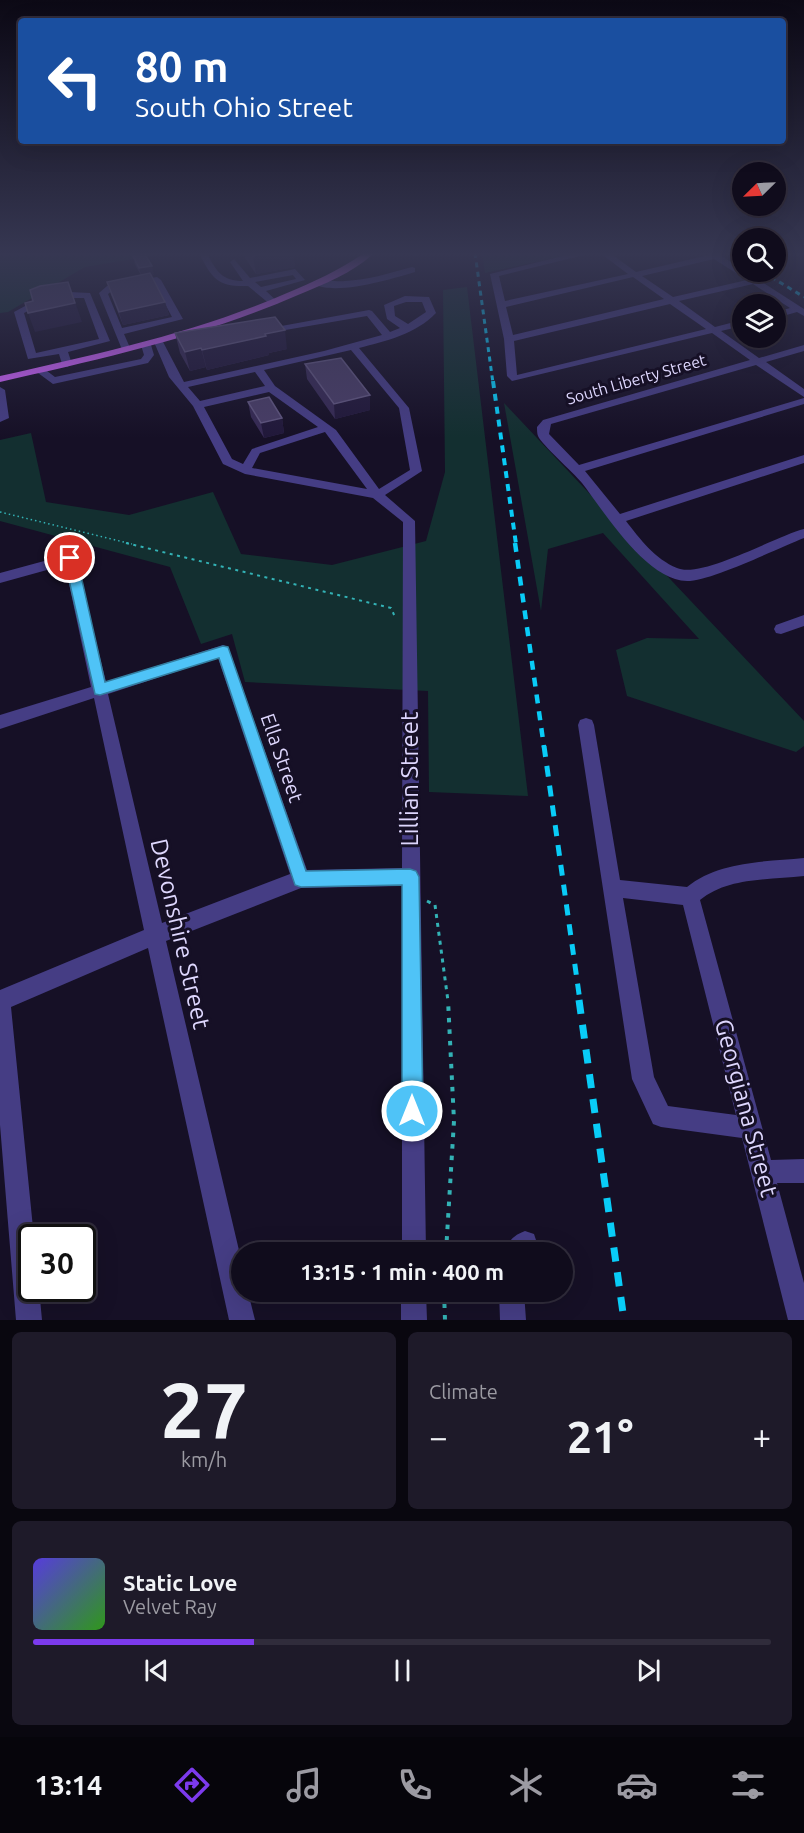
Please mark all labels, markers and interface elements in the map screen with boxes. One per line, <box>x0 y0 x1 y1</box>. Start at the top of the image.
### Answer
icon: left <box>36 42 114 120</box>
text: 80 m <box>135 43 229 90</box>
text: South Ohio Street <box>135 92 353 122</box>
north arrow <box>732 162 786 216</box>
map controls <box>732 162 786 348</box>
button: search <box>732 228 786 282</box>
button: layers <box>732 294 786 348</box>
street label: South Liberty Street <box>564 350 709 408</box>
pin <box>44 532 95 583</box>
icon: arrive <box>53 541 86 574</box>
street label: Ella Street <box>257 710 308 805</box>
street label: Lillian Street <box>396 711 423 847</box>
street label: Devonshire Street <box>145 836 216 1032</box>
street label: Georgiana Street <box>710 1016 783 1200</box>
position arrow <box>380 1079 444 1143</box>
speed limit sign: 30 <box>18 1224 96 1302</box>
text: 13:15 · 1 min · 400 m <box>300 1259 504 1284</box>
text: 27 <box>160 1365 248 1453</box>
text: Climate <box>429 1380 498 1403</box>
text: 21° <box>567 1411 633 1462</box>
text: − <box>429 1418 448 1455</box>
text: + <box>752 1418 771 1455</box>
text: km/h <box>181 1448 227 1471</box>
text: Static Love <box>123 1570 238 1595</box>
text: Velvet Ray <box>123 1595 217 1618</box>
icon: previous <box>140 1654 173 1687</box>
icon: pause <box>386 1654 419 1687</box>
icon: next <box>632 1654 665 1687</box>
icon: directions <box>171 1764 213 1806</box>
icon: music <box>283 1764 325 1806</box>
icon: phone <box>394 1764 436 1806</box>
icon: climate <box>505 1764 547 1806</box>
icon: car <box>616 1764 658 1806</box>
icon: filters <box>727 1764 769 1806</box>
text: 13:14 <box>35 1770 102 1800</box>

